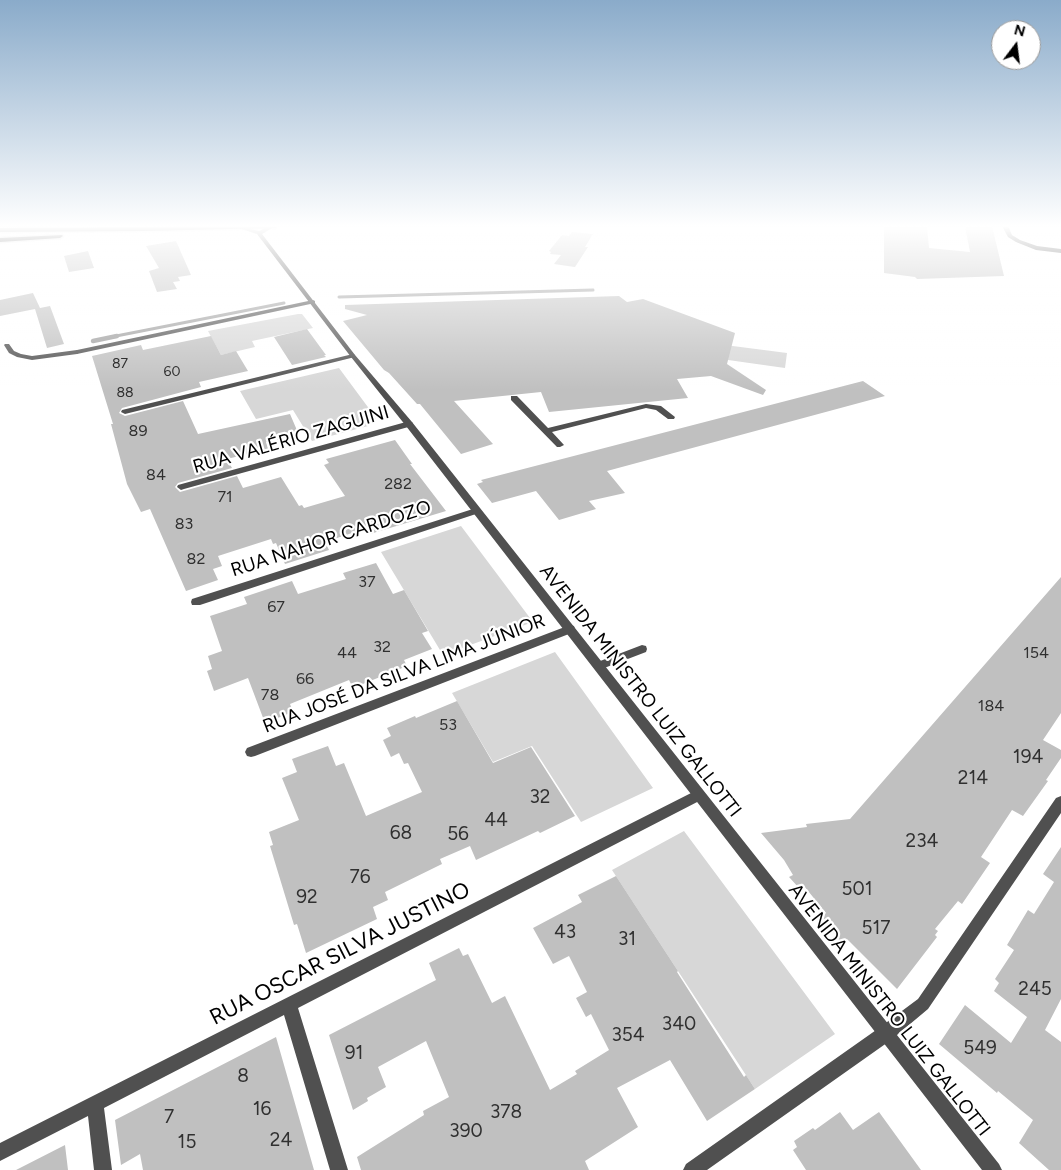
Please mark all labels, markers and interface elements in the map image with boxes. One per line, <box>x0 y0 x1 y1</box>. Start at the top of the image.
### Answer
north arrow <box>991 20 1041 70</box>
text: N <box>1012 21 1027 41</box>
house number: 87 <box>112 356 128 372</box>
house number: 60 <box>164 364 180 380</box>
house number: 88 <box>116 385 134 401</box>
street label: RUA VALÉRIO ZAGUINI <box>190 401 392 479</box>
house number: 89 <box>129 421 147 441</box>
house number: 84 <box>146 465 166 485</box>
house number: 282 <box>384 474 412 494</box>
house number: 71 <box>217 487 233 507</box>
street label: RUA NAHOR CARDOZO <box>228 496 434 582</box>
house number: 83 <box>175 514 193 534</box>
house number: 82 <box>187 549 205 569</box>
street label: AVENIDA MINISTRO LUIZ GALLOTTI <box>534 560 746 822</box>
house number: 37 <box>358 572 376 592</box>
house number: 67 <box>267 597 285 617</box>
street label: RUA JOSÉ DA SILVA LIMA JÚNIOR <box>260 609 548 739</box>
house number: 32 <box>373 637 391 657</box>
house number: 44 <box>337 643 357 663</box>
house number: 154 <box>1023 643 1049 663</box>
house number: 66 <box>296 669 314 689</box>
house number: 78 <box>261 685 279 705</box>
house number: 184 <box>978 696 1004 716</box>
house number: 53 <box>439 715 457 735</box>
house number: 194 <box>1013 746 1043 768</box>
house number: 214 <box>958 767 988 789</box>
house number: 32 <box>530 786 550 808</box>
house number: 44 <box>484 809 508 831</box>
house number: 68 <box>390 822 412 844</box>
house number: 56 <box>447 823 469 845</box>
house number: 234 <box>906 830 938 852</box>
house number: 76 <box>350 866 370 888</box>
street label: RUA OSCAR SILVA JUSTINO <box>206 877 474 1031</box>
house number: 501 <box>842 878 872 900</box>
street label: AVENIDA MINISTRO LUIZ GALLOTTI <box>783 879 995 1141</box>
house number: 92 <box>296 886 318 908</box>
house number: 517 <box>862 917 890 939</box>
house number: 43 <box>554 921 576 943</box>
house number: 31 <box>618 928 636 950</box>
house number: 245 <box>1018 978 1052 1000</box>
house number: 340 <box>662 1013 696 1035</box>
house number: 354 <box>611 1024 645 1046</box>
house number: 549 <box>963 1037 997 1059</box>
house number: 91 <box>345 1042 363 1064</box>
house number: 8 <box>237 1065 249 1087</box>
house number: 16 <box>253 1098 271 1120</box>
house number: 378 <box>490 1101 522 1123</box>
house number: 7 <box>164 1106 174 1128</box>
house number: 390 <box>449 1120 483 1142</box>
house number: 24 <box>270 1129 292 1151</box>
house number: 15 <box>178 1131 196 1153</box>

